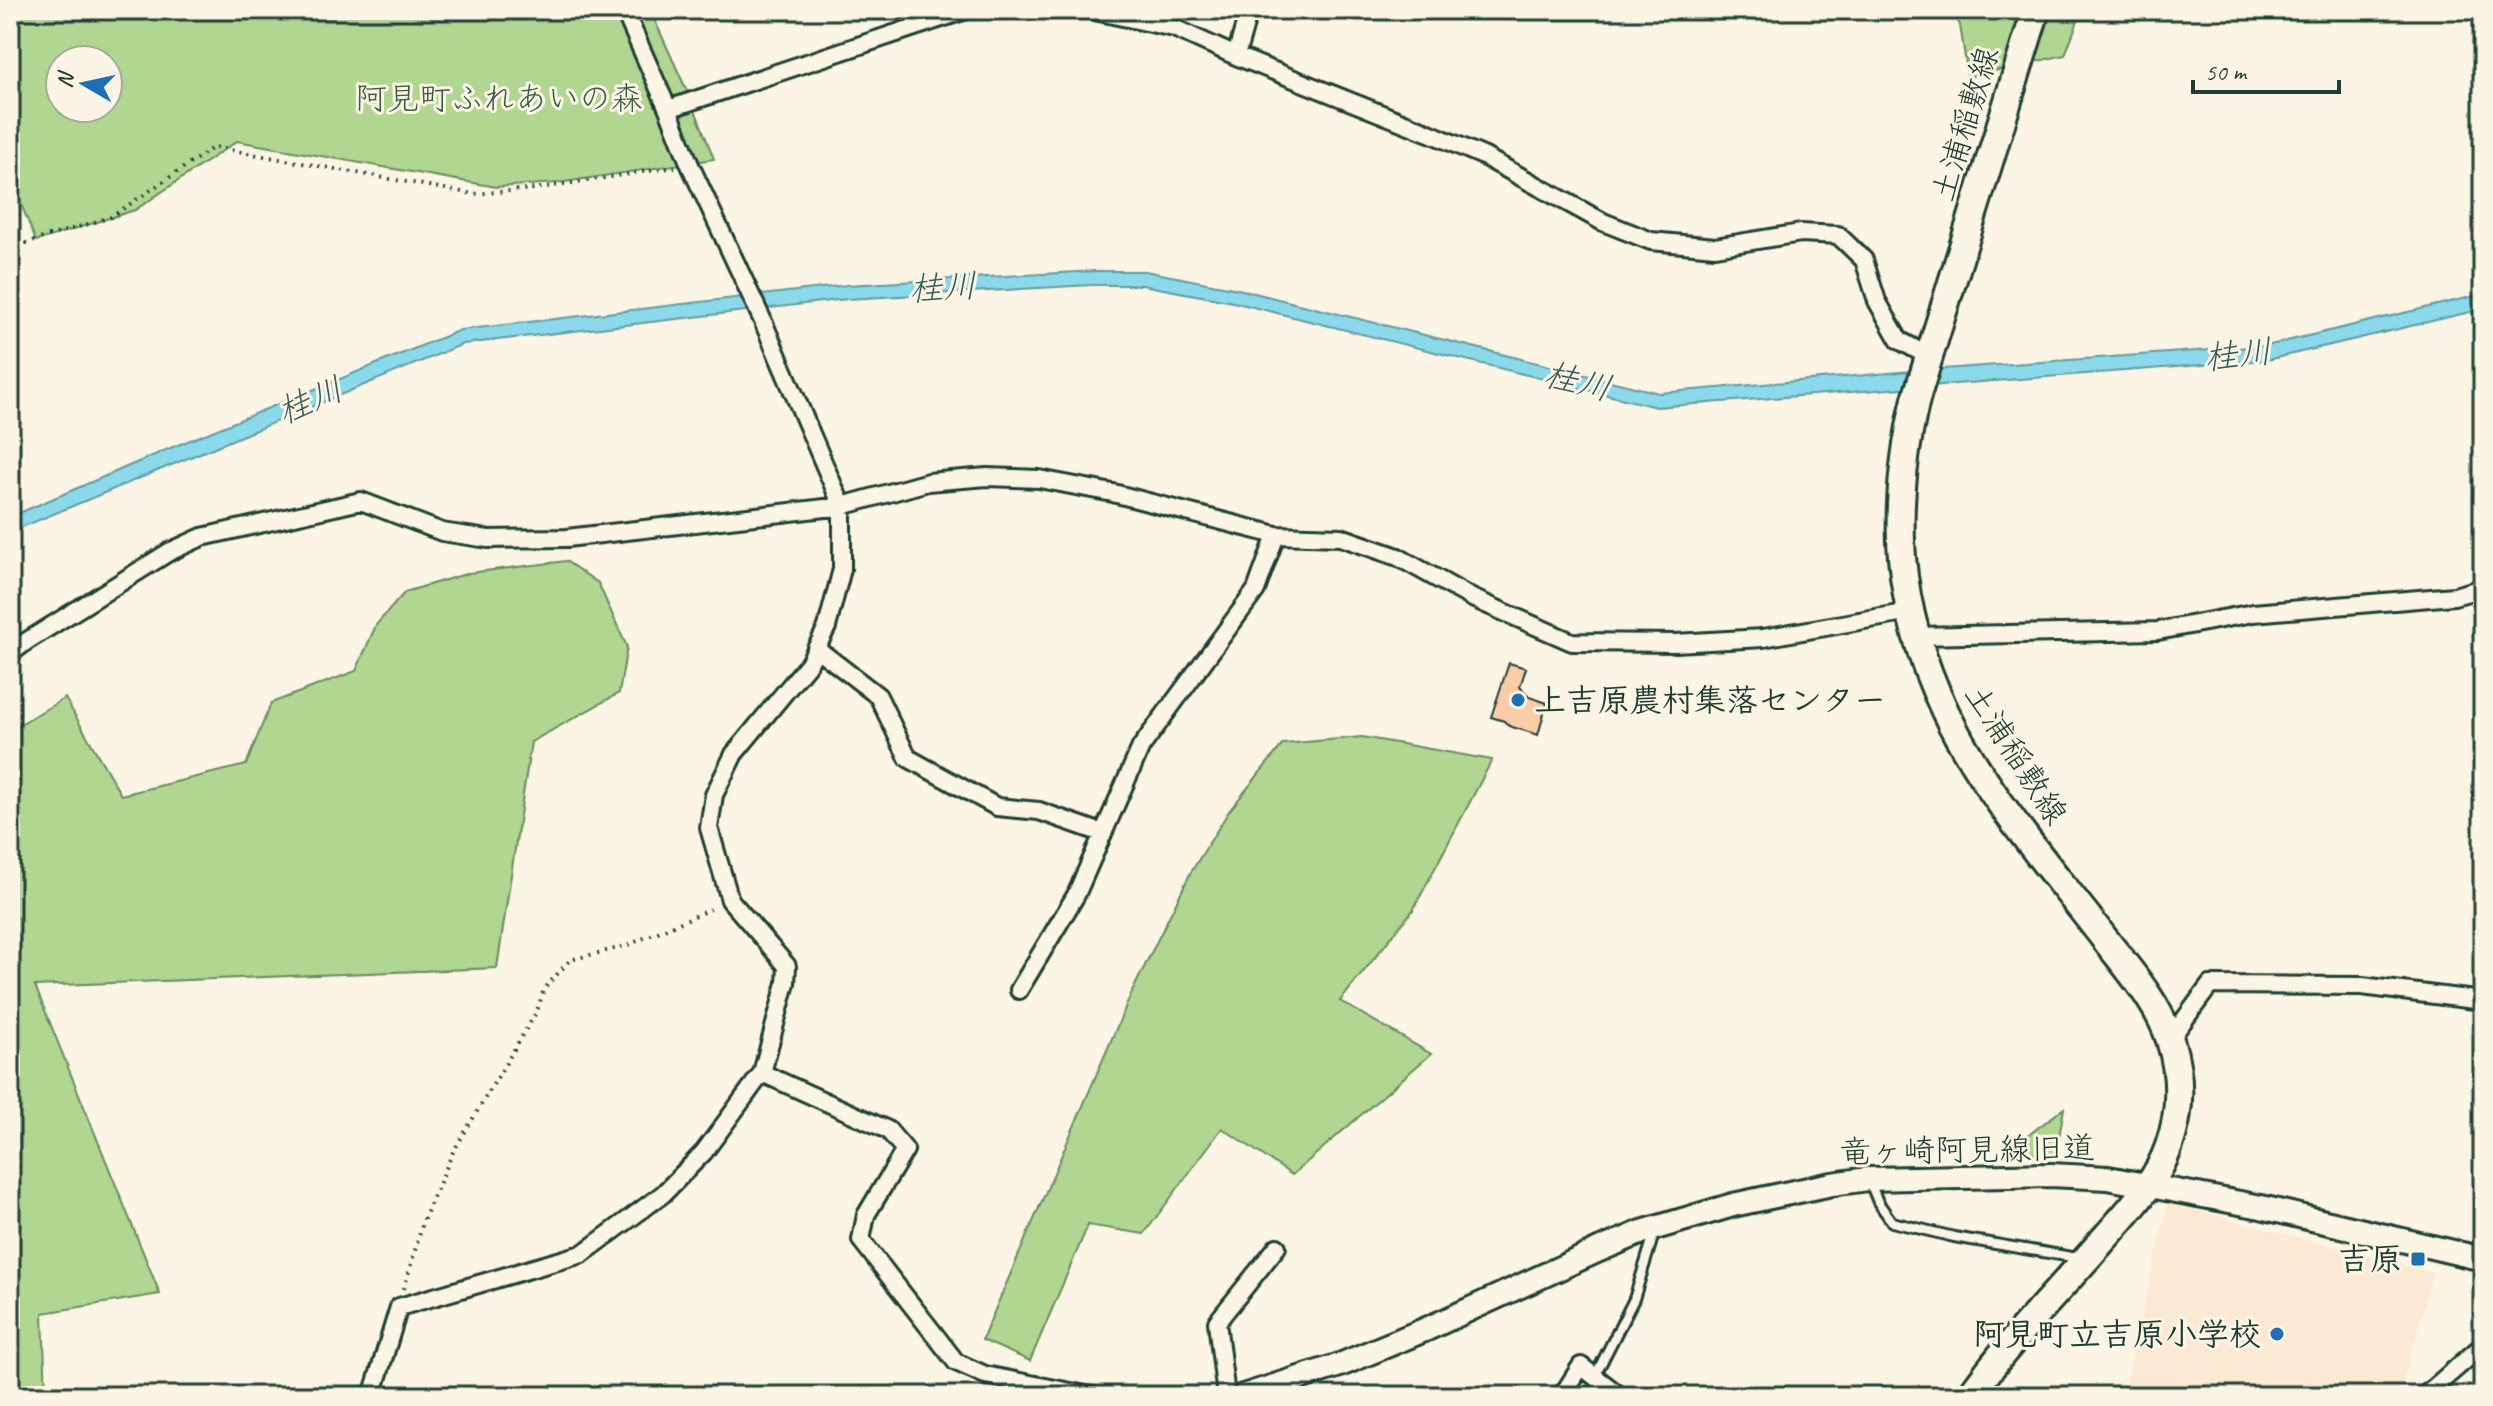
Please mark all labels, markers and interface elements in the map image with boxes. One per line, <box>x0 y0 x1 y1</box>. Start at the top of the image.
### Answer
street label: 土浦稲敷線 <box>1922 41 2008 207</box>
north arrow <box>44 44 124 124</box>
scale bar <box>2193 44 2339 94</box>
text: 50 m <box>2205 57 2248 87</box>
text: N <box>50 69 81 90</box>
park label: 阿見町ふれあいの森 <box>355 78 643 119</box>
water label: 桂川 <box>908 264 978 310</box>
water label: 桂川 <box>2202 329 2274 379</box>
water label: 桂川 <box>1540 352 1616 410</box>
water label: 桂川 <box>270 367 350 433</box>
street label: 土浦稲敷線 <box>1955 676 2077 832</box>
place label: 上吉原農村集落センター <box>1534 680 1886 721</box>
marker: 上吉原農村集落センター <box>1509 691 1527 709</box>
street label: 竜ヶ崎阿見線旧道 <box>1839 1127 2095 1173</box>
place label: 吉原 <box>2338 1239 2402 1280</box>
marker: 吉原 <box>2409 1250 2427 1268</box>
place label: 阿見町立吉原小学校 <box>1973 1314 2261 1355</box>
marker: 阿見町立吉原小学校 <box>2268 1325 2286 1343</box>

